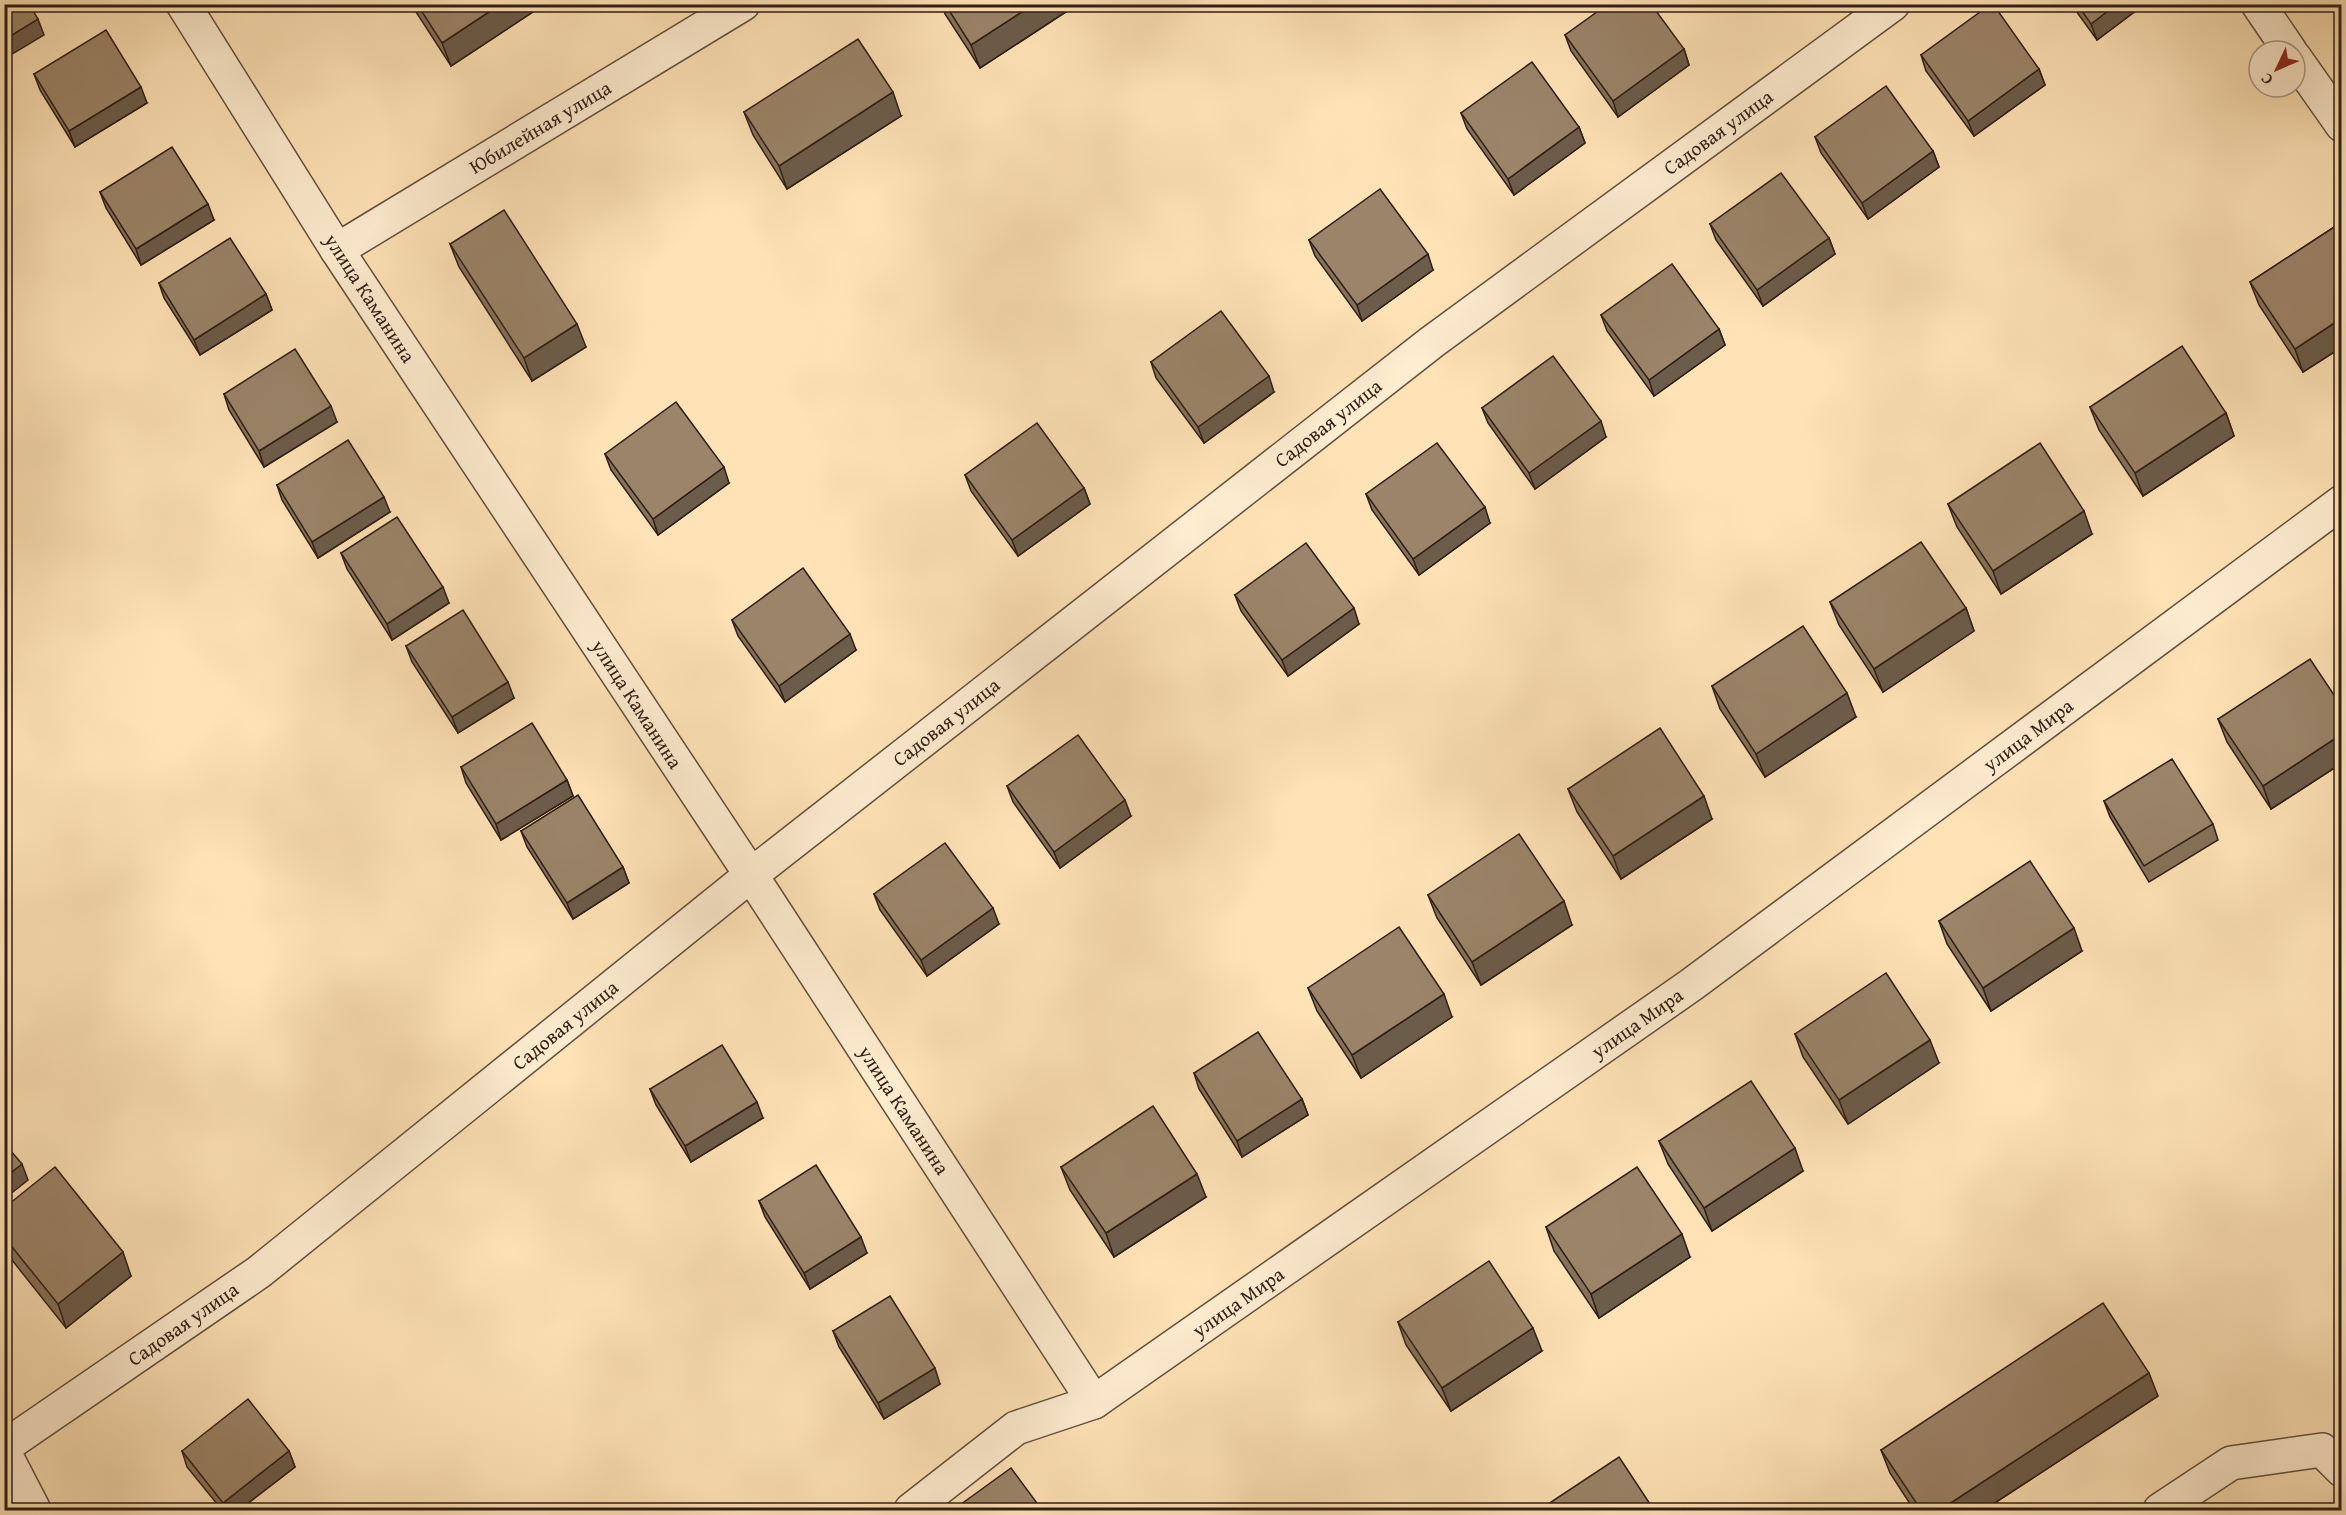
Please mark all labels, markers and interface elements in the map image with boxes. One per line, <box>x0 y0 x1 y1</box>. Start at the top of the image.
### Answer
north arrow <box>2247 39 2307 99</box>
text: С <box>2254 68 2278 91</box>
street label: Юбилейная улица <box>463 72 617 181</box>
street label: Садовая улица <box>1657 82 1779 181</box>
street label: улица Каманина <box>317 227 423 368</box>
street label: Садовая улица <box>1268 371 1388 474</box>
street label: улица Каманина <box>584 633 690 774</box>
street label: Садовая улица <box>886 670 1006 773</box>
street label: улица Мира <box>1976 691 2079 779</box>
street label: Садовая улица <box>505 972 624 1077</box>
street label: улица Мира <box>1584 980 1689 1066</box>
street label: улица Каманина <box>851 1039 957 1180</box>
street label: улица Мира <box>1185 1259 1290 1345</box>
street label: Садовая улица <box>121 1274 244 1373</box>

